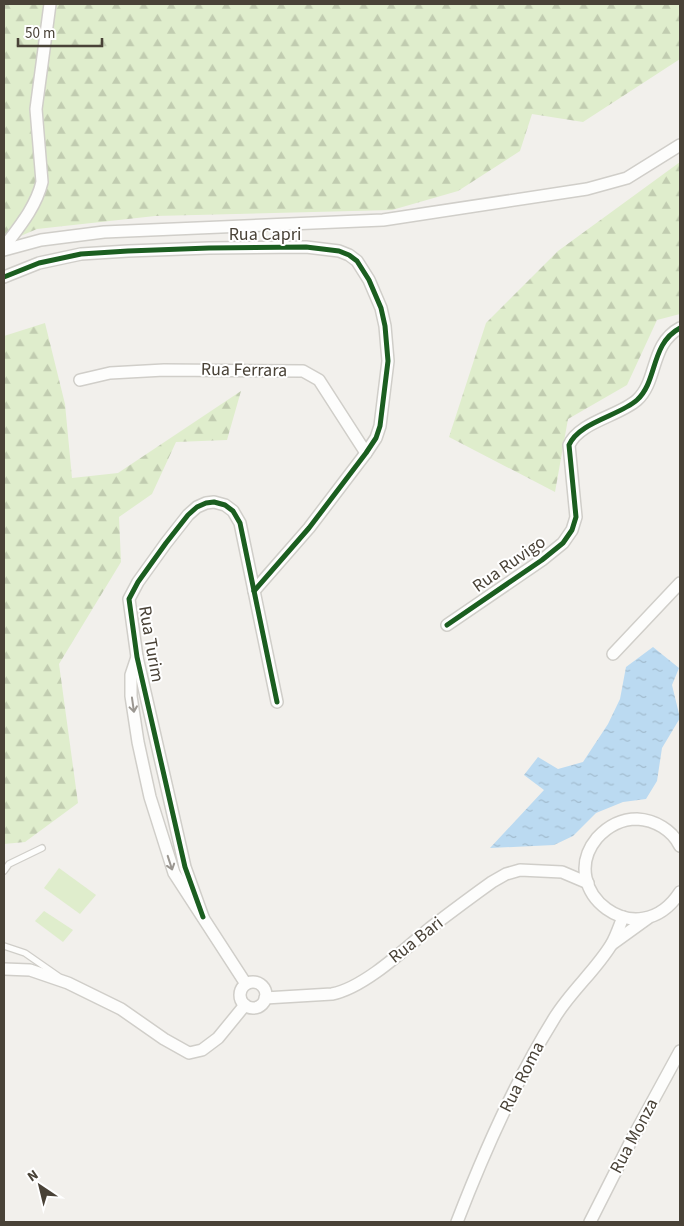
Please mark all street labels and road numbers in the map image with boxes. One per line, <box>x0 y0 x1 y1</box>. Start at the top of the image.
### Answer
street label: Rua Capri <box>229 222 301 247</box>
street label: Rua Ferrara <box>201 357 287 383</box>
street label: Rua Ruvigo <box>467 530 551 598</box>
street label: Rua Turim <box>132 604 170 684</box>
street label: Rua Bari <box>383 911 449 969</box>
street label: Rua Roma <box>493 1037 551 1117</box>
street label: Rua Monza <box>604 1094 664 1178</box>

